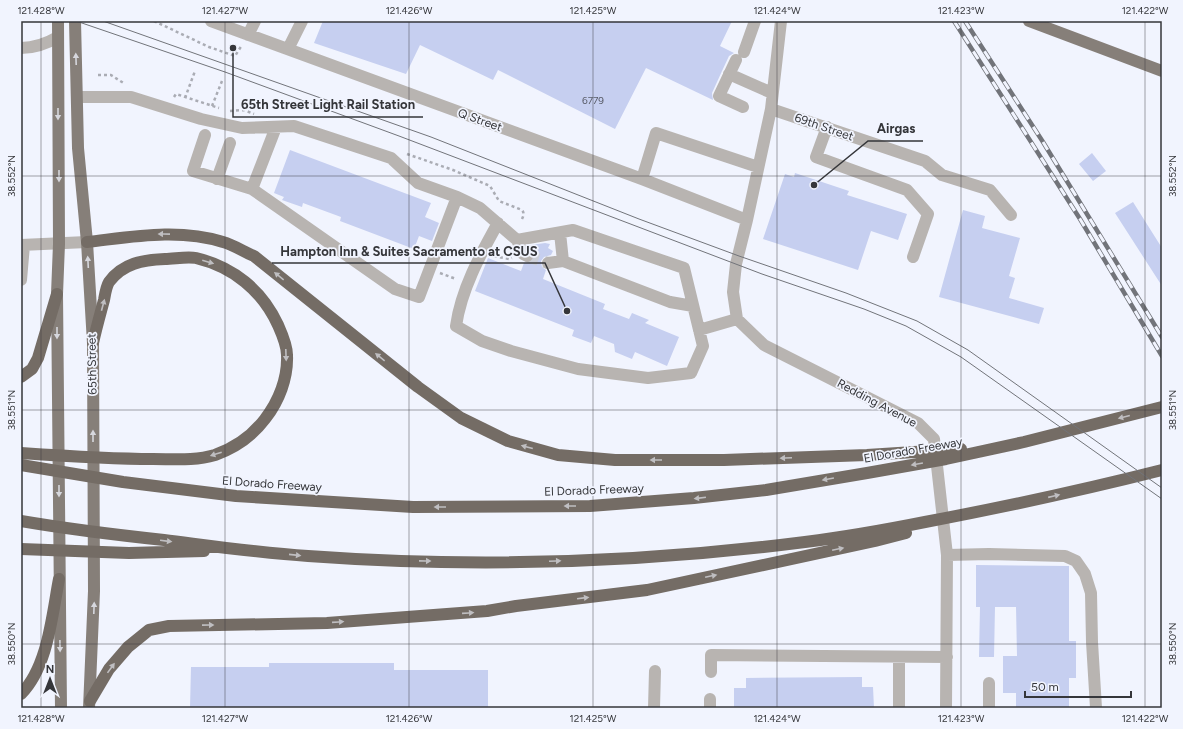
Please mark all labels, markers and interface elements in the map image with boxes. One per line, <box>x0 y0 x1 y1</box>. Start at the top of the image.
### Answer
text: 121.428°W <box>17 4 65 17</box>
text: 121.427°W <box>202 4 249 17</box>
text: 121.426°W <box>386 4 433 17</box>
text: 121.425°W <box>570 4 617 17</box>
text: 121.424°W <box>753 4 801 17</box>
text: 121.423°W <box>938 4 985 17</box>
text: 121.422°W <box>1122 4 1169 17</box>
one-way arrow <box>73 52 79 65</box>
callout: 65th Street Light Rail Station <box>233 92 423 117</box>
house number: 6779 <box>582 94 604 107</box>
text: 65th Street Light Rail Station <box>241 97 415 112</box>
street label: Q Street <box>456 106 504 135</box>
one-way arrow <box>55 108 61 121</box>
street label: 69th Street <box>793 110 856 144</box>
callout: Airgas <box>868 116 923 141</box>
text: Airgas <box>877 121 915 136</box>
text: 38.552°N <box>5 155 18 197</box>
text: 38.552°N <box>1166 155 1179 197</box>
one-way arrow <box>56 170 62 183</box>
one-way arrow <box>157 231 170 237</box>
callout: Hampton Inn & Suites Sacramento at CSUS <box>272 238 545 263</box>
text: Hampton Inn & Suites Sacramento at CSUS <box>280 244 538 259</box>
one-way arrow <box>84 256 91 268</box>
one-way arrow <box>202 259 214 265</box>
one-way arrow <box>273 272 284 281</box>
one-way arrow <box>100 299 106 311</box>
one-way arrow <box>54 327 60 340</box>
street label: 65th Street <box>84 333 100 395</box>
one-way arrow <box>283 349 290 362</box>
one-way arrow <box>375 353 386 362</box>
street label: Redding Avenue <box>835 376 920 430</box>
text: 38.551°N <box>5 390 18 430</box>
text: 38.551°N <box>1166 390 1179 430</box>
one-way arrow <box>1118 414 1130 420</box>
one-way arrow <box>90 429 96 442</box>
street label: El Dorado Freeway <box>863 434 964 466</box>
one-way arrow <box>521 444 533 450</box>
one-way arrow <box>209 451 221 457</box>
one-way arrow <box>780 454 792 461</box>
one-way arrow <box>649 457 662 463</box>
one-way arrow <box>911 461 923 467</box>
street label: El Dorado Freeway <box>222 474 323 495</box>
one-way arrow <box>822 476 834 482</box>
street label: El Dorado Freeway <box>544 481 645 499</box>
one-way arrow <box>56 485 62 498</box>
one-way arrow <box>1048 493 1060 499</box>
one-way arrow <box>694 495 706 501</box>
one-way arrow <box>563 503 576 509</box>
one-way arrow <box>433 504 446 510</box>
one-way arrow <box>160 537 172 544</box>
one-way arrow <box>832 546 844 552</box>
one-way arrow <box>289 552 301 558</box>
one-way arrow <box>419 558 431 565</box>
one-way arrow <box>549 558 562 564</box>
one-way arrow <box>704 573 717 579</box>
one-way arrow <box>577 595 589 601</box>
one-way arrow <box>90 602 97 614</box>
one-way arrow <box>462 609 474 616</box>
one-way arrow <box>332 618 344 625</box>
one-way arrow <box>202 622 215 628</box>
text: 38.550°N <box>5 623 18 666</box>
text: 38.550°N <box>1166 623 1179 666</box>
one-way arrow <box>57 640 63 653</box>
north arrow <box>30 659 70 699</box>
text: N <box>46 663 54 676</box>
one-way arrow <box>107 663 115 673</box>
scale bar <box>1025 673 1131 699</box>
text: 50 m <box>1031 680 1059 694</box>
text: 121.428°W <box>17 712 65 725</box>
text: 121.427°W <box>202 712 249 725</box>
text: 121.426°W <box>386 712 433 725</box>
text: 121.425°W <box>570 712 617 725</box>
text: 121.424°W <box>753 712 801 725</box>
text: 121.423°W <box>938 712 985 725</box>
text: 121.422°W <box>1122 712 1169 725</box>

